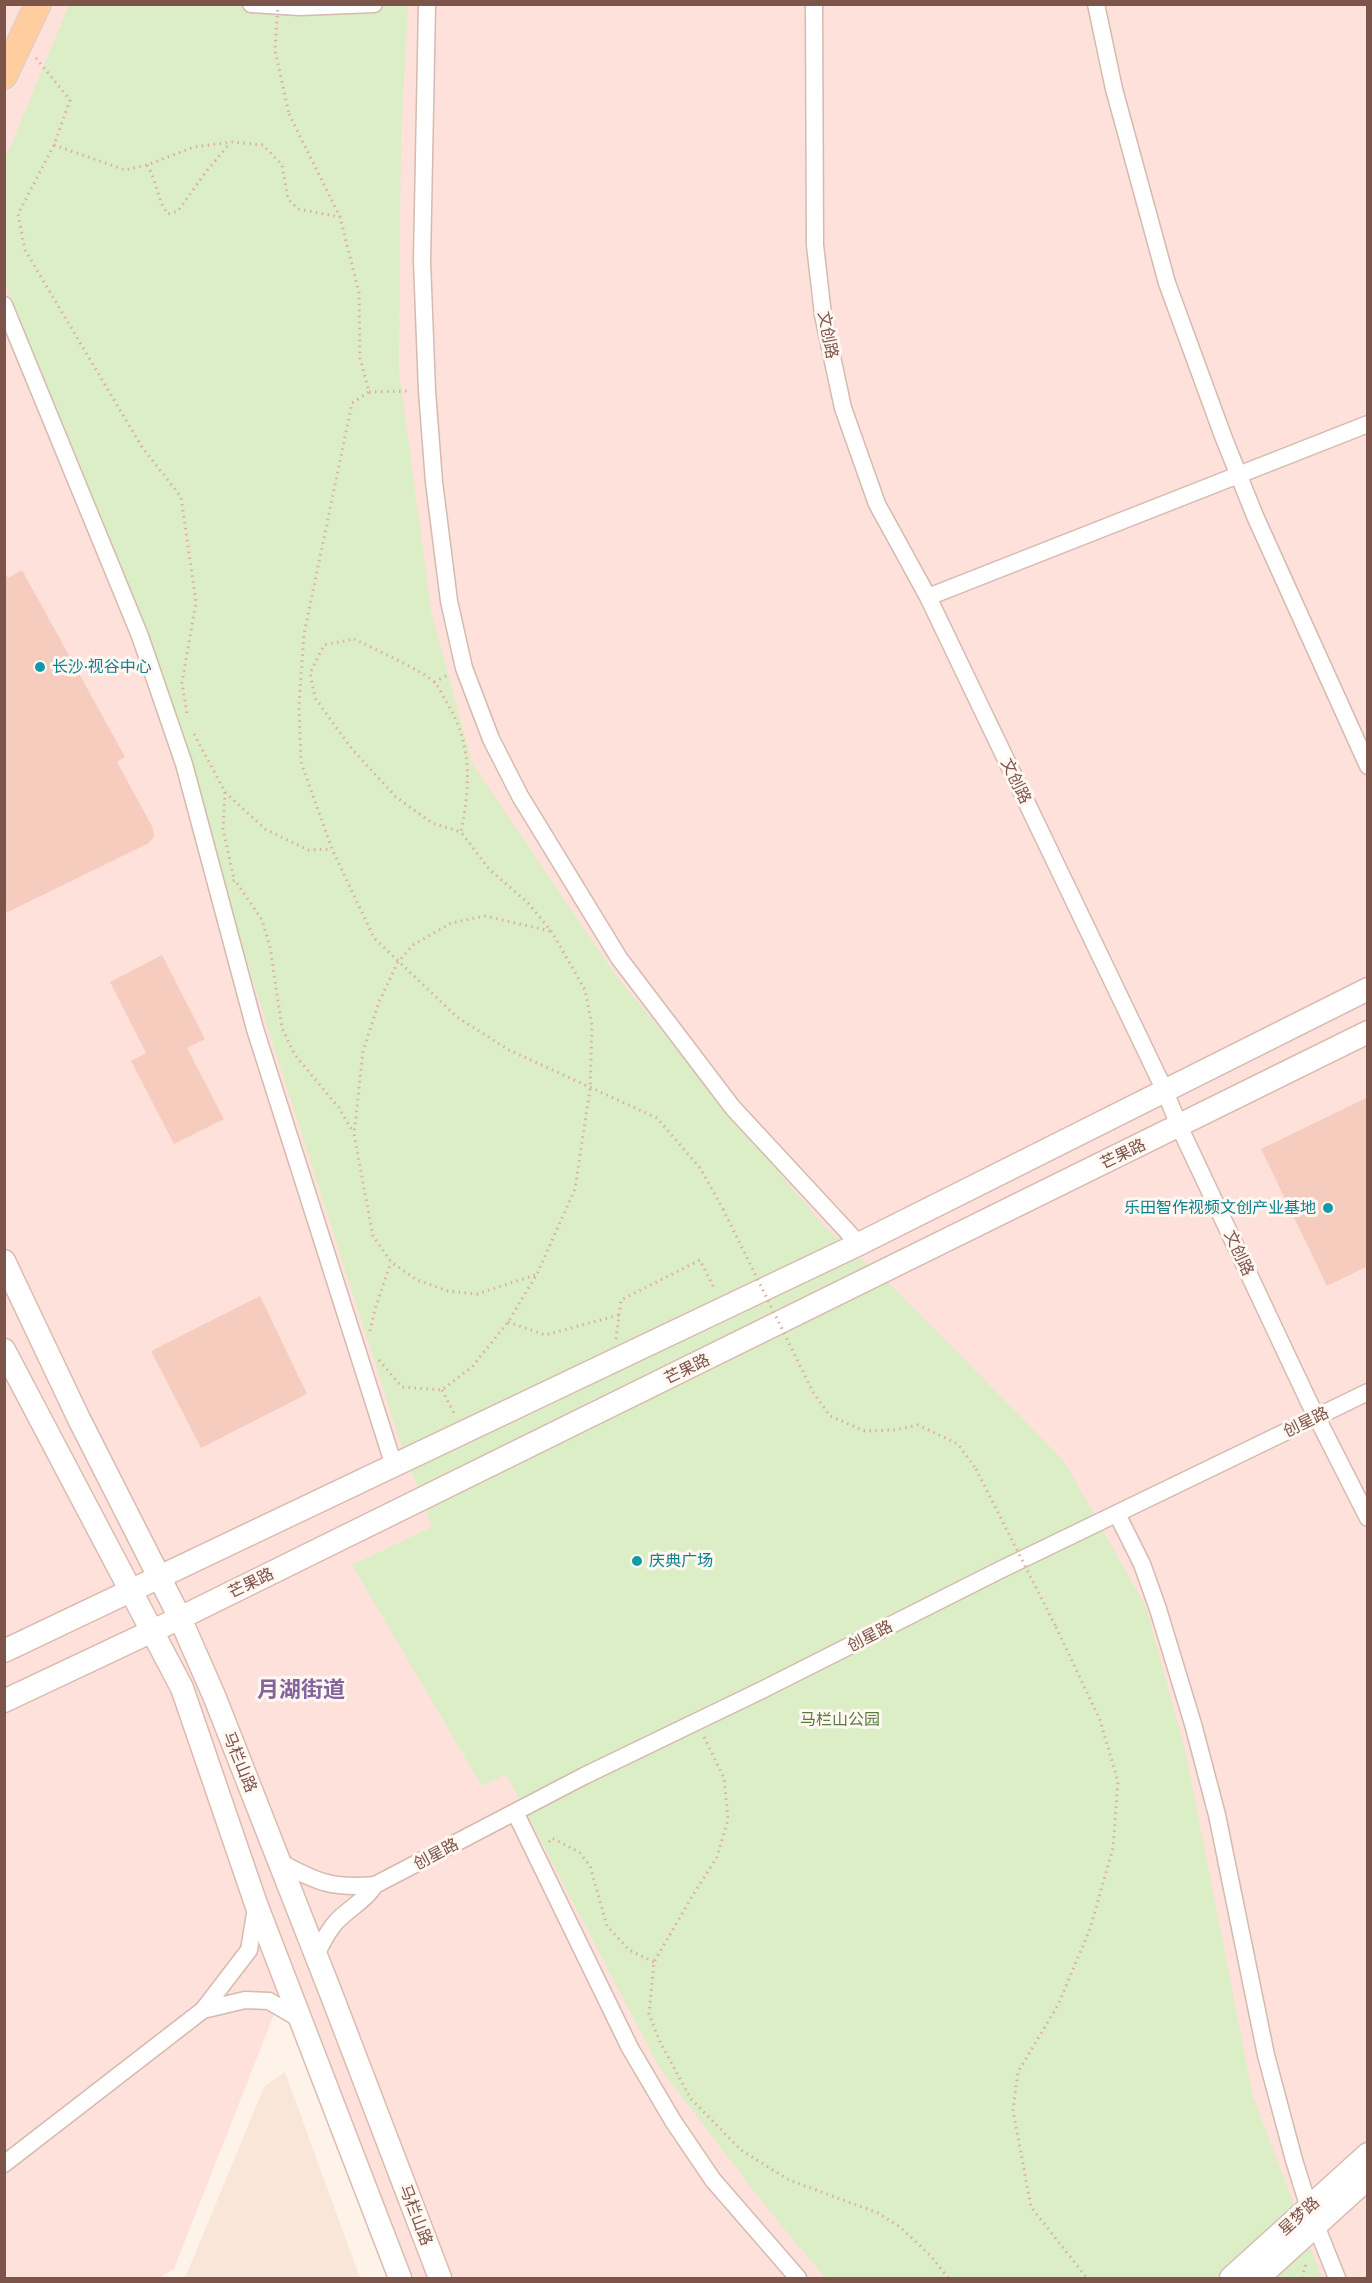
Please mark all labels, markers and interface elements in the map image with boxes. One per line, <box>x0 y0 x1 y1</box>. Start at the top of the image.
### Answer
street label: 文创路 <box>814 310 842 360</box>
place label: 长沙·视谷中心 <box>52 657 152 677</box>
marker: 长沙·视谷中心 <box>33 660 47 674</box>
street label: 文创路 <box>997 755 1035 807</box>
street label: 芒果路 <box>1097 1135 1149 1173</box>
place label: 乐田智作视频文创产业基地 <box>1124 1198 1316 1218</box>
marker: 乐田智作视频文创产业基地 <box>1321 1201 1335 1215</box>
street label: 文创路 <box>1220 1227 1258 1279</box>
street label: 芒果路 <box>661 1350 713 1388</box>
street label: 创星路 <box>1280 1403 1332 1441</box>
place label: 庆典广场 <box>649 1551 713 1571</box>
marker: 庆典广场 <box>630 1554 644 1568</box>
street label: 芒果路 <box>225 1564 277 1602</box>
street label: 创星路 <box>844 1617 896 1655</box>
district label: 月湖街道 <box>257 1677 345 1703</box>
park label: 马栏山公园 <box>800 1710 880 1730</box>
street label: 马栏山路 <box>219 1729 261 1795</box>
street label: 创星路 <box>410 1834 462 1874</box>
street label: 马栏山路 <box>396 2182 436 2248</box>
street label: 星梦路 <box>1275 2193 1323 2239</box>

